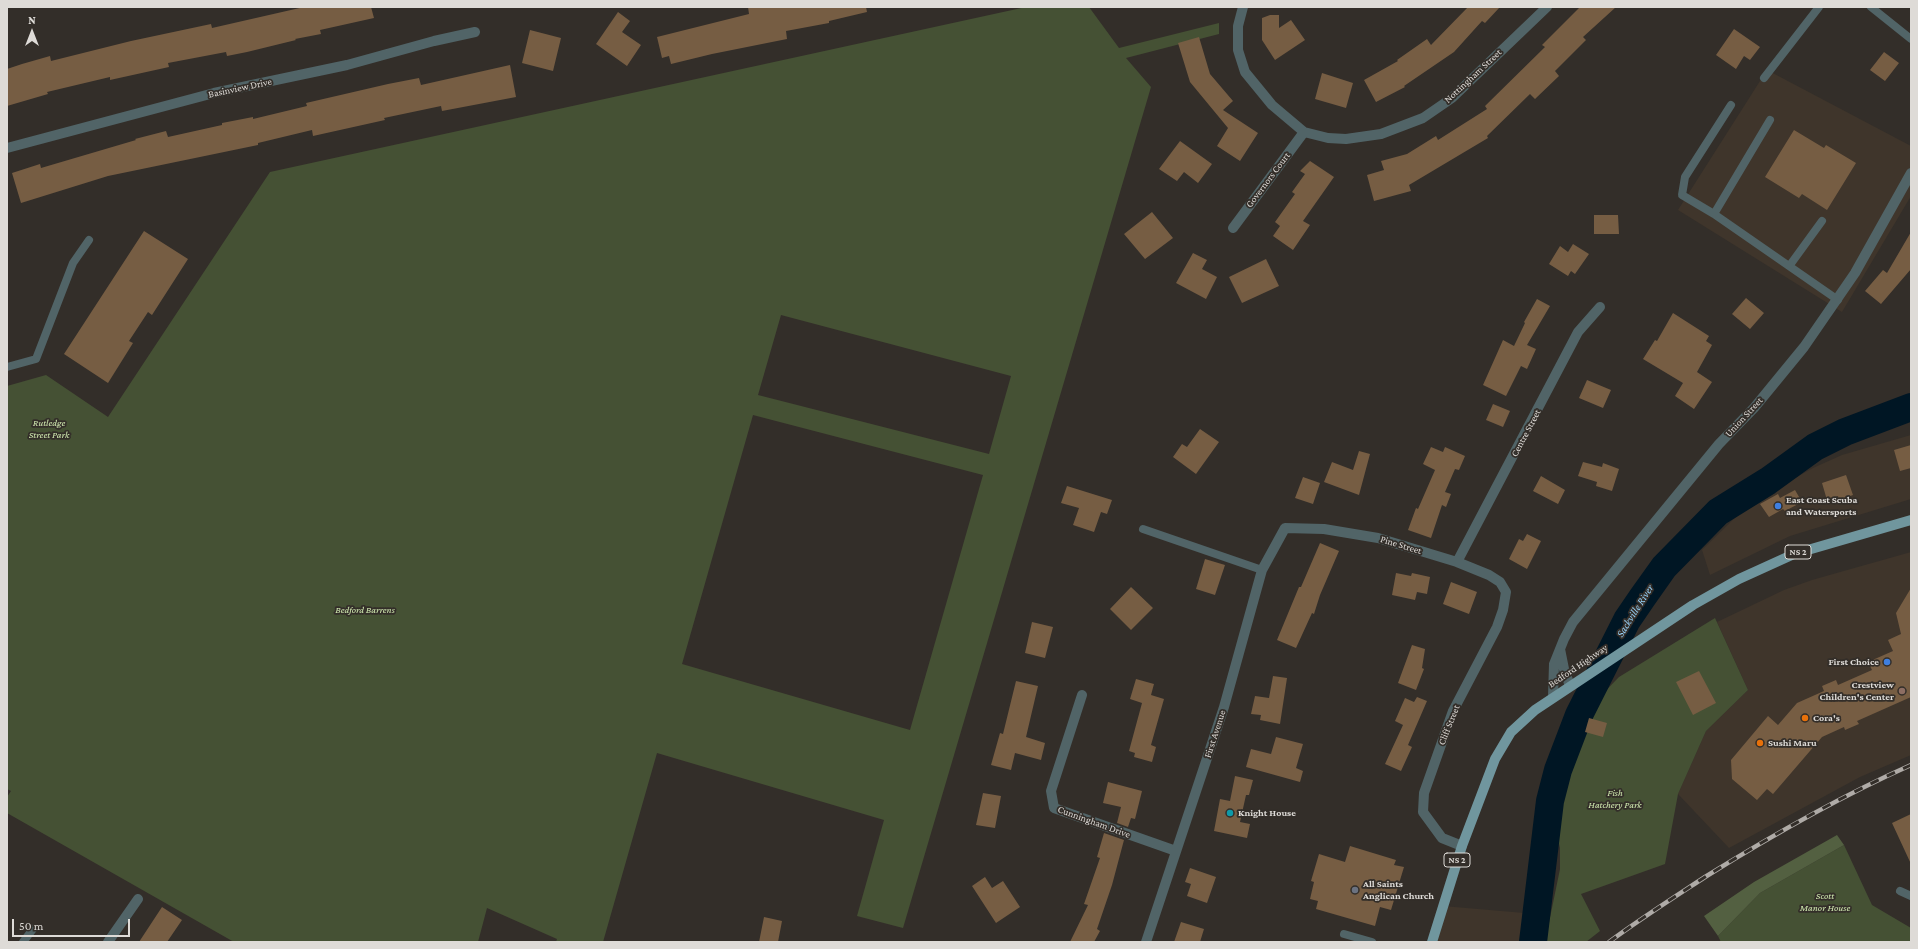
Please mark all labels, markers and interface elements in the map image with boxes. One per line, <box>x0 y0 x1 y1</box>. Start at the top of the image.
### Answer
north arrow <box>12 12 52 52</box>
text: N <box>28 14 36 26</box>
street label: Nottingham Street <box>1442 46 1504 106</box>
street label: Basinview Drive <box>207 75 273 101</box>
street label: Governors Court <box>1243 150 1293 210</box>
street label: Union Street <box>1723 395 1765 439</box>
street label: Centre Street <box>1509 407 1543 459</box>
park label: Rutledge Street Park <box>29 417 69 440</box>
place label: East Coast Scuba and Watersports <box>1786 494 1857 518</box>
marker: East Coast Scuba and Watersports <box>1773 501 1783 511</box>
street label: Pine Street <box>1379 533 1423 557</box>
road number: NS 2 <box>1785 545 1811 559</box>
water label: Sackville River <box>1614 582 1656 640</box>
park label: Bedford Barrens <box>335 604 395 616</box>
street label: Bedford Highway <box>1546 642 1610 690</box>
place label: First Choice <box>1828 656 1879 668</box>
marker: First Choice <box>1882 657 1892 667</box>
place label: Crestview Children's Center <box>1819 679 1894 702</box>
marker: Crestview Children's Center <box>1897 686 1907 696</box>
street label: Cliff Street <box>1436 703 1462 747</box>
street label: First Avenue <box>1202 709 1228 759</box>
place label: Cora's <box>1813 712 1840 724</box>
marker: Cora's <box>1800 713 1810 723</box>
place label: Sushi Maru <box>1768 737 1817 749</box>
marker: Sushi Maru <box>1755 738 1765 748</box>
park label: Fish Hatchery Park <box>1588 787 1642 810</box>
street label: Cunningham Drive <box>1056 803 1132 841</box>
place label: Knight House <box>1238 807 1296 819</box>
marker: Knight House <box>1225 808 1235 818</box>
road number: NS 2 <box>1444 853 1470 867</box>
place label: All Saints Anglican Church <box>1363 878 1434 902</box>
marker: All Saints Anglican Church <box>1350 885 1360 895</box>
park label: Scott Manor House <box>1800 890 1850 914</box>
scale bar <box>14 911 132 937</box>
text: 50 m <box>19 919 43 933</box>

